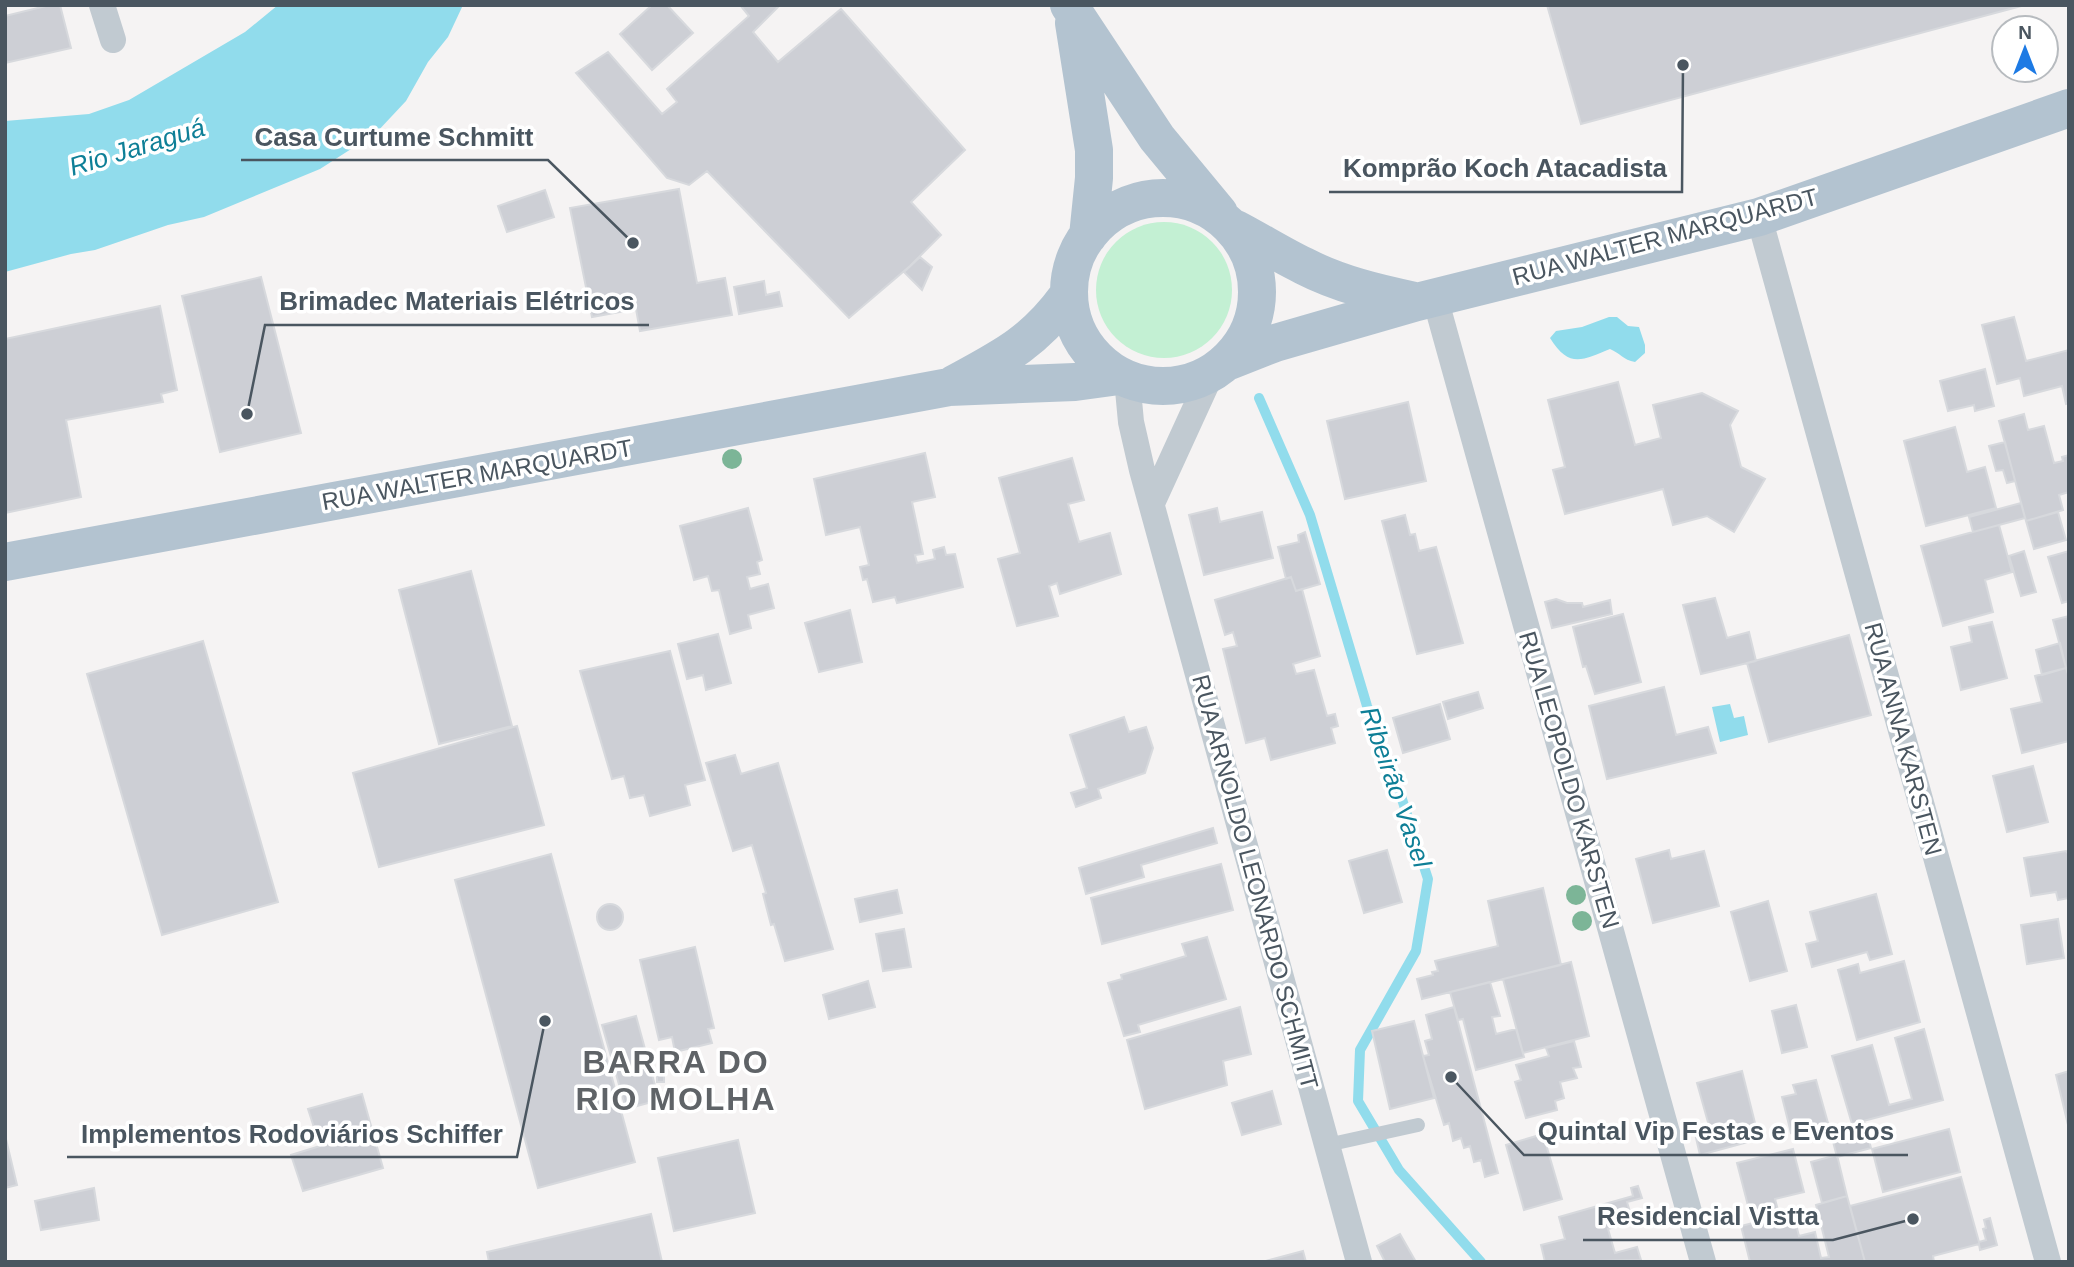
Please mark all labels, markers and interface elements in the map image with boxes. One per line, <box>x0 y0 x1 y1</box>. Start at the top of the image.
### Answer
north arrow <box>1990 14 2060 84</box>
text: N <box>2018 22 2032 43</box>
water label: Rio Jaraguá <box>66 112 208 182</box>
callout: Casa Curtume Schmitt <box>241 113 548 160</box>
text: Casa Curtume Schmitt <box>255 122 534 152</box>
callout: Komprão Koch Atacadista <box>1329 145 1682 192</box>
text: Komprão Koch Atacadista <box>1343 153 1668 183</box>
street label: RUA WALTER MARQUARDT <box>1509 183 1821 290</box>
callout: Brimadec Materiais Elétricos <box>265 278 649 325</box>
text: Brimadec Materiais Elétricos <box>279 286 635 316</box>
street label: RUA WALTER MARQUARDT <box>320 434 635 515</box>
street label: RUA ANNA KARSTEN <box>1859 619 1948 858</box>
street label: RUA LEOPOLDO KARSTEN <box>1514 628 1625 932</box>
street label: RUA ARNOLDO LEONARDO SCHMITT <box>1187 672 1324 1092</box>
water label: Ribeirão Vasel <box>1354 703 1438 873</box>
district label: BARRA DO RIO MOLHA <box>575 1044 777 1117</box>
callout: Quintal Vip Festas e Eventos <box>1524 1108 1908 1155</box>
callout: Implementos Rodoviários Schiffer <box>67 1110 517 1157</box>
text: Quintal Vip Festas e Eventos <box>1538 1116 1894 1146</box>
text: Implementos Rodoviários Schiffer <box>81 1119 503 1149</box>
callout: Residencial Vistta <box>1583 1193 1833 1240</box>
text: Residencial Vistta <box>1597 1201 1820 1231</box>

